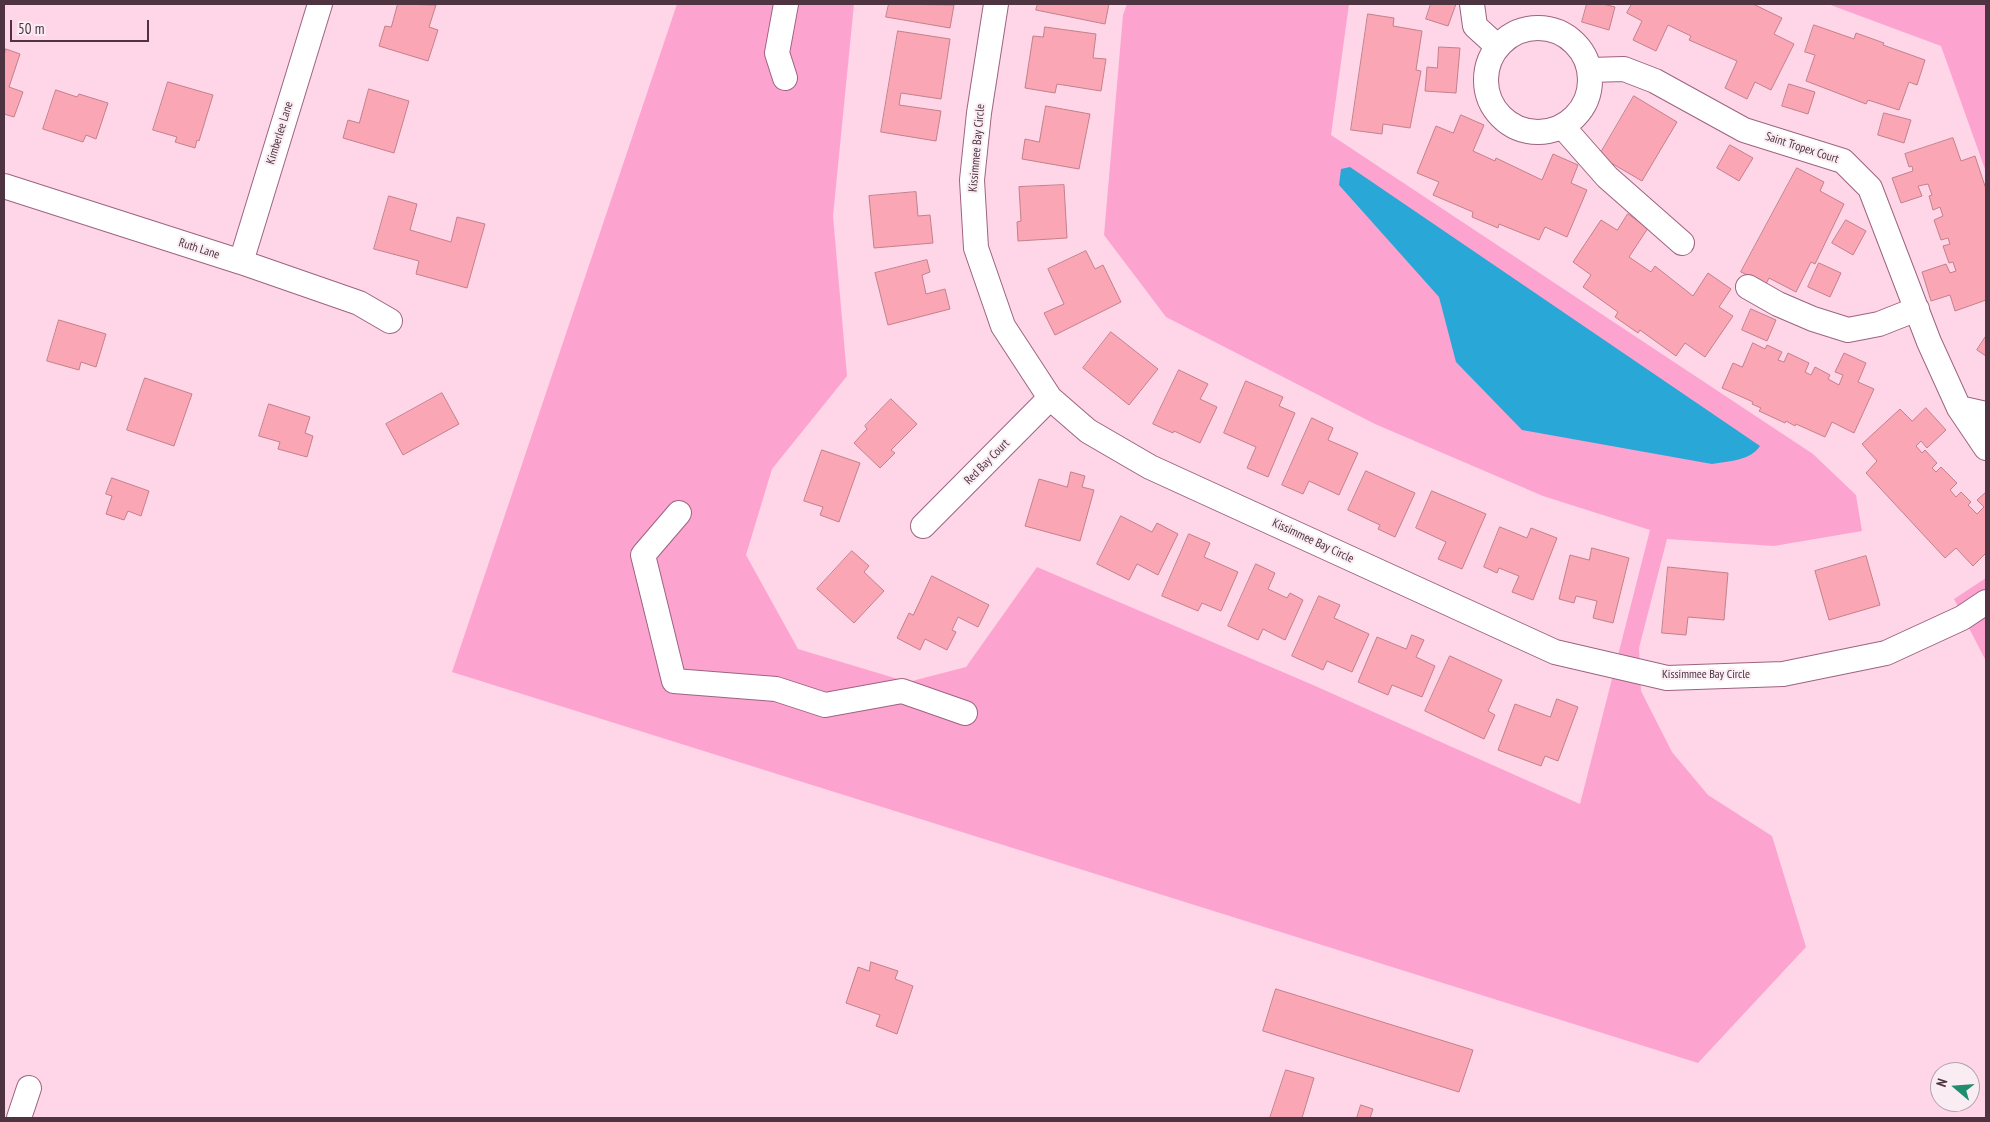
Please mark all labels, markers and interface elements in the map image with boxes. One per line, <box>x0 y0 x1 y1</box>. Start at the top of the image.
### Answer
scale bar <box>12 10 151 42</box>
text: 50 m <box>18 19 44 38</box>
street label: Kimberlee Lane <box>264 100 296 166</box>
street label: Kissimmee Bay Circle <box>966 103 988 193</box>
street label: Saint Tropex Court <box>1763 129 1841 167</box>
street label: Ruth Lane <box>177 236 221 262</box>
street label: Red Bay Court <box>961 436 1013 488</box>
street label: Kissimmee Bay Circle <box>1270 516 1356 566</box>
street label: Kissimmee Bay Circle <box>1662 668 1750 682</box>
north arrow <box>1930 1062 1980 1112</box>
text: N <box>1932 1076 1951 1089</box>

